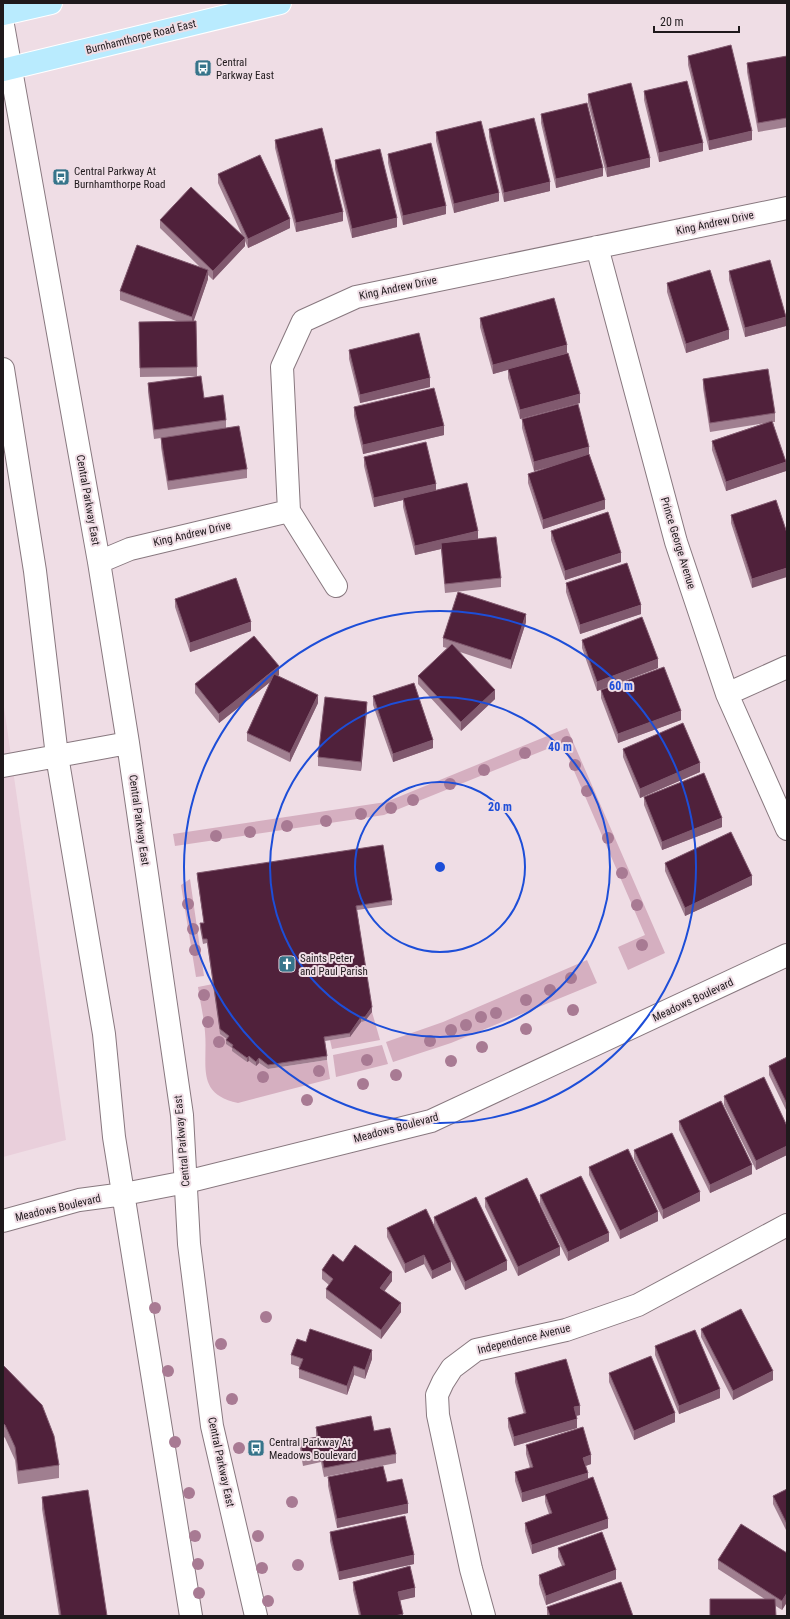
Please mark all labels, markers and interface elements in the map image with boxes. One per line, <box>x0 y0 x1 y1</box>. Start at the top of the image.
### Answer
scale bar <box>654 8 739 34</box>
text: 20 m <box>660 15 684 29</box>
street label: Burnhamthorpe Road East <box>85 17 197 57</box>
place label: Central Parkway East <box>216 56 274 82</box>
bus stop icon: Central Parkway East <box>193 58 213 78</box>
place label: Central Parkway At Burnhamthorpe Road <box>74 165 166 191</box>
bus stop icon: Central Parkway At Burnhamthorpe Road <box>51 167 71 187</box>
street label: King Andrew Drive <box>675 208 755 238</box>
street label: King Andrew Drive <box>358 273 438 303</box>
street label: Central Parkway East <box>74 454 102 546</box>
street label: Prince George Avenue <box>658 496 698 590</box>
street label: King Andrew Drive <box>152 519 232 549</box>
text: 60 m <box>609 679 633 693</box>
text: 40 m <box>548 740 572 754</box>
street label: Central Parkway East <box>126 774 152 866</box>
text: 20 m <box>488 800 512 814</box>
centre of rings <box>433 860 447 874</box>
place label: Saints Peter and Paul Parish <box>300 952 368 978</box>
church icon: Saints Peter and Paul Parish <box>277 954 297 974</box>
street label: Meadows Boulevard <box>651 976 735 1024</box>
street label: Central Parkway East <box>172 1095 192 1187</box>
street label: Meadows Boulevard <box>352 1110 440 1146</box>
street label: Meadows Boulevard <box>14 1192 102 1224</box>
street label: Independence Avenue <box>476 1321 572 1357</box>
street label: Central Parkway East <box>205 1416 237 1508</box>
place label: Central Parkway At Meadows Boulevard <box>269 1436 356 1462</box>
bus stop icon: Central Parkway At Meadows Boulevard <box>246 1438 266 1458</box>

